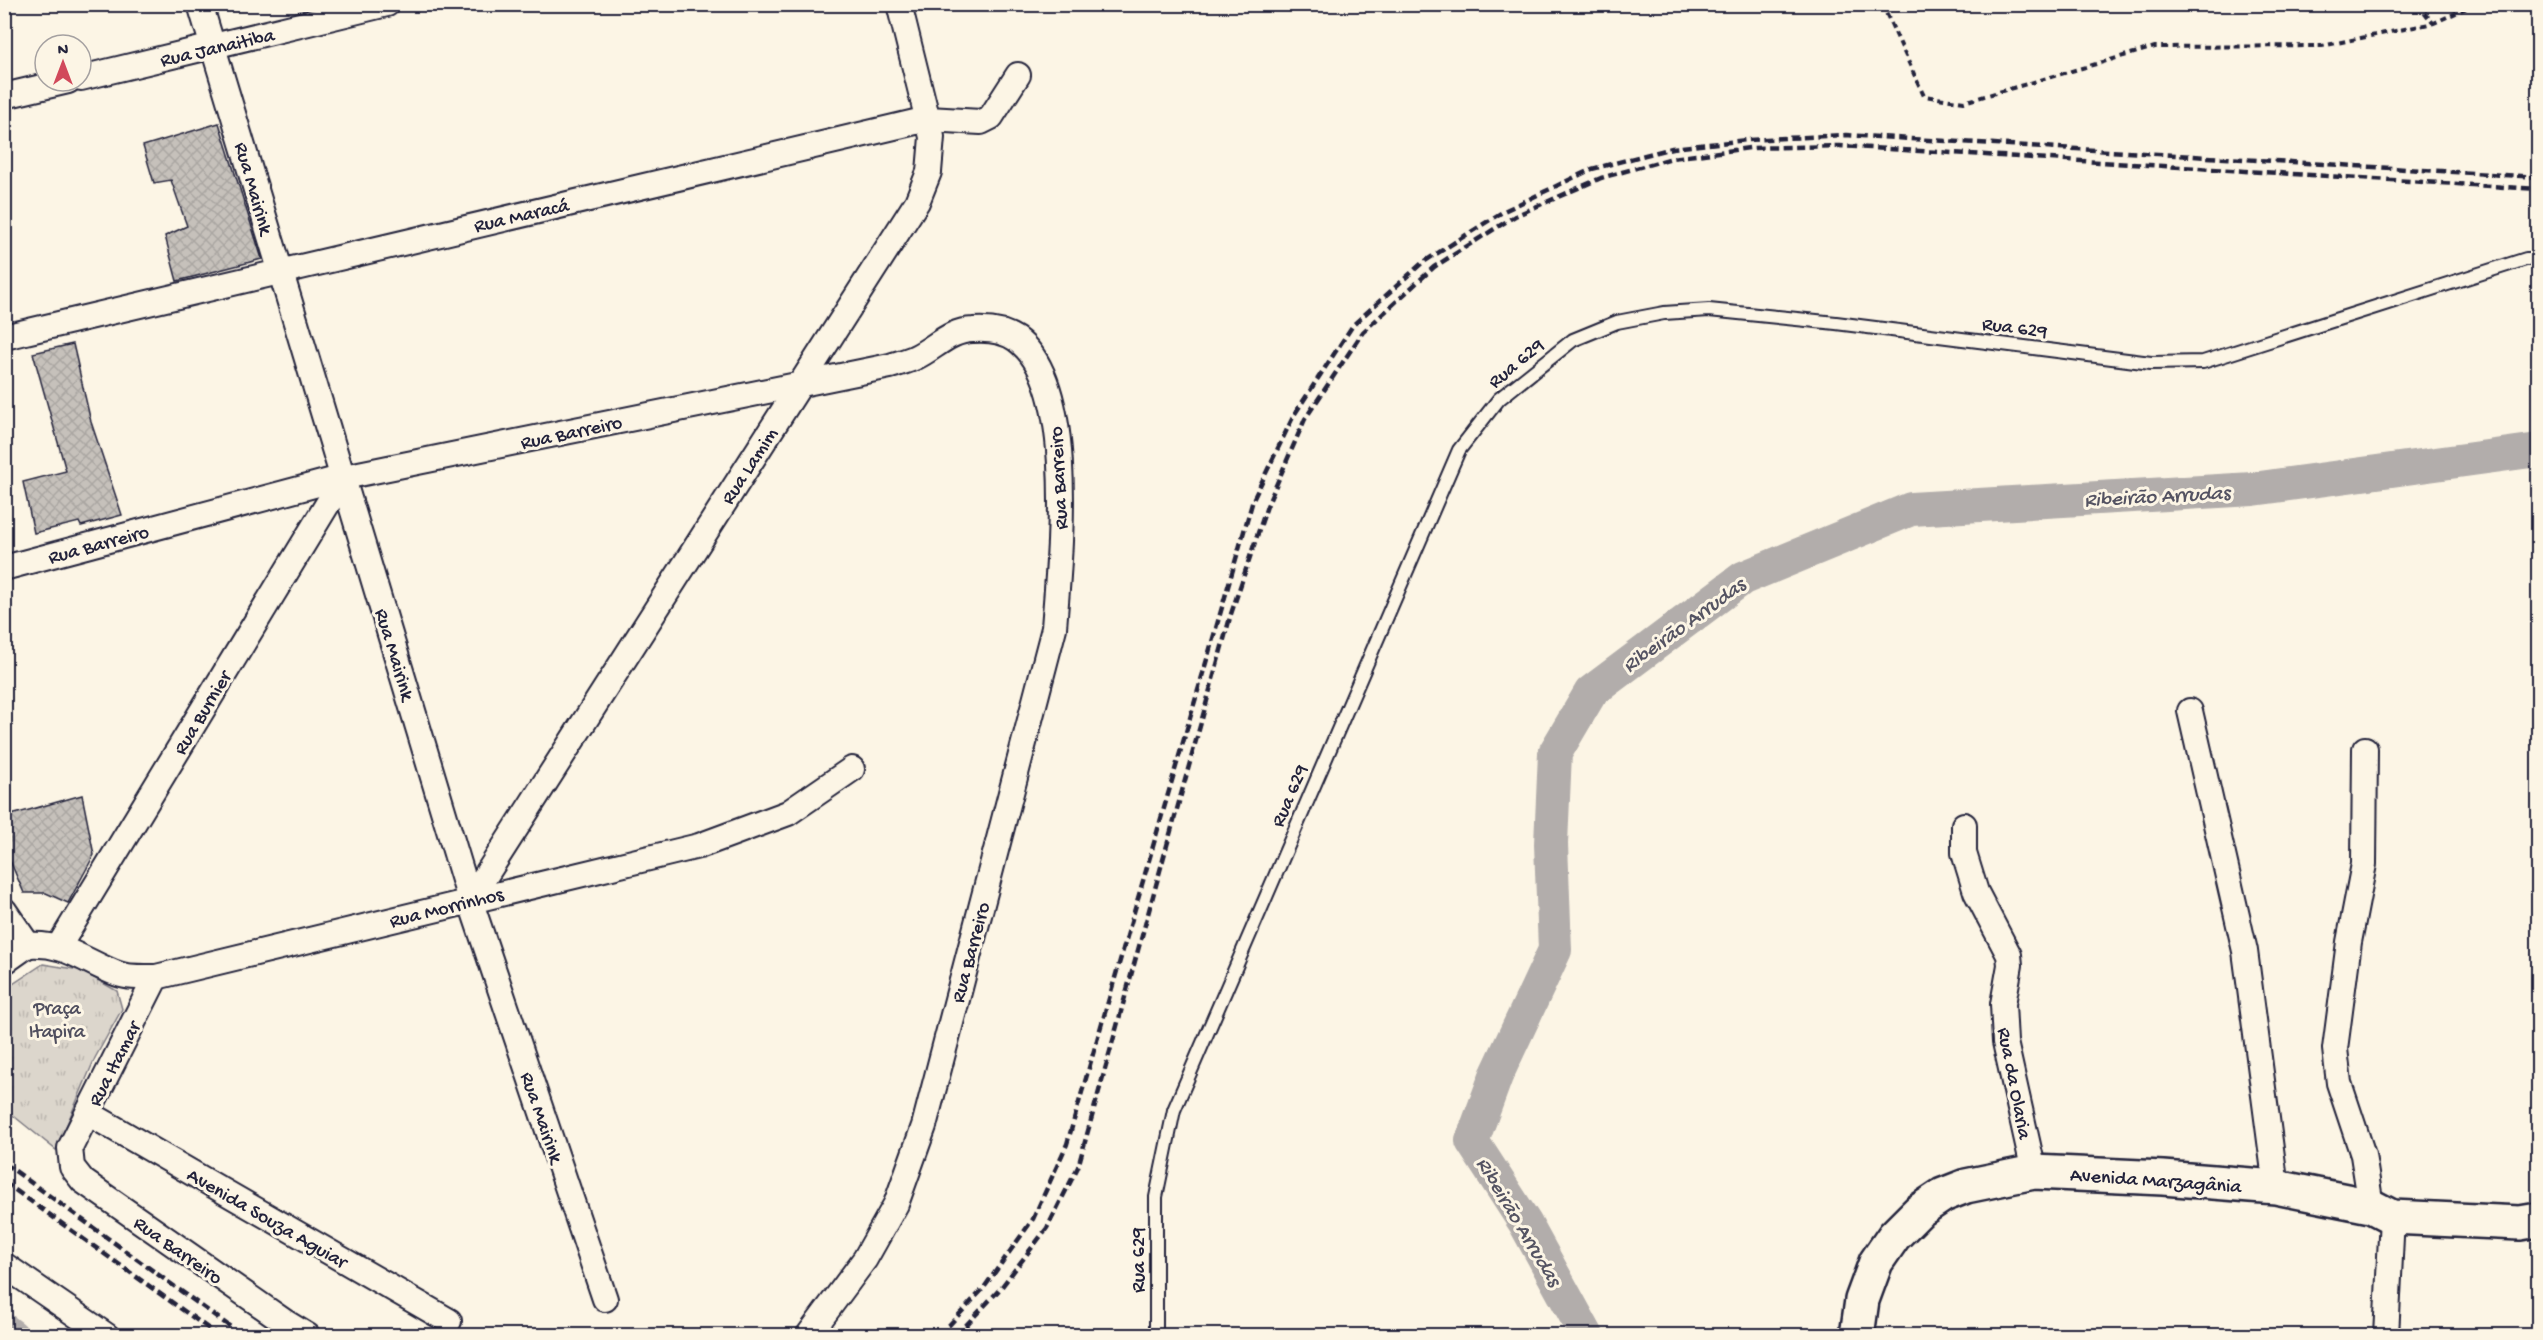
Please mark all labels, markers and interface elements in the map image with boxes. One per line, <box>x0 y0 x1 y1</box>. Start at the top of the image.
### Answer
street label: Rua Janaitiba <box>158 25 278 74</box>
north arrow <box>33 33 93 93</box>
text: N <box>58 42 69 61</box>
street label: Rua Mairink <box>228 140 276 240</box>
street label: Rua Maracá <box>472 195 572 240</box>
street label: Rua 629 <box>1981 314 2049 345</box>
street label: Rua 629 <box>1485 335 1550 395</box>
street label: Rua Barreiro <box>519 412 625 456</box>
street label: Rua Lamim <box>718 424 784 510</box>
street label: Rua Barreiro <box>1046 426 1075 530</box>
water label: Ribeirão Arrudas <box>2084 482 2233 515</box>
street label: Rua Barreiro <box>46 522 152 571</box>
water label: Ribeirão Arrudas <box>1619 573 1753 680</box>
street label: Rua Mairink <box>368 606 418 706</box>
street label: Rua Burnier <box>170 666 239 760</box>
street label: Rua 629 <box>1268 762 1315 831</box>
street label: Rua Morrinhos <box>388 884 507 935</box>
street label: Rua Barreiro <box>948 900 997 1006</box>
park label: Praça Itapira <box>29 999 86 1045</box>
street label: Rua Itamar <box>85 1017 148 1111</box>
street label: Rua da Olaria <box>1990 1026 2035 1142</box>
street label: Rua Mairink <box>513 1070 567 1169</box>
water label: Ribeirão Arrudas <box>1469 1154 1566 1294</box>
street label: Avenida Souza Aguiar <box>182 1165 352 1276</box>
street label: Avenida Marzagânia <box>2069 1165 2243 1200</box>
street label: Rua Barreiro <box>128 1213 226 1291</box>
street label: Rua 629 <box>1129 1227 1152 1293</box>

